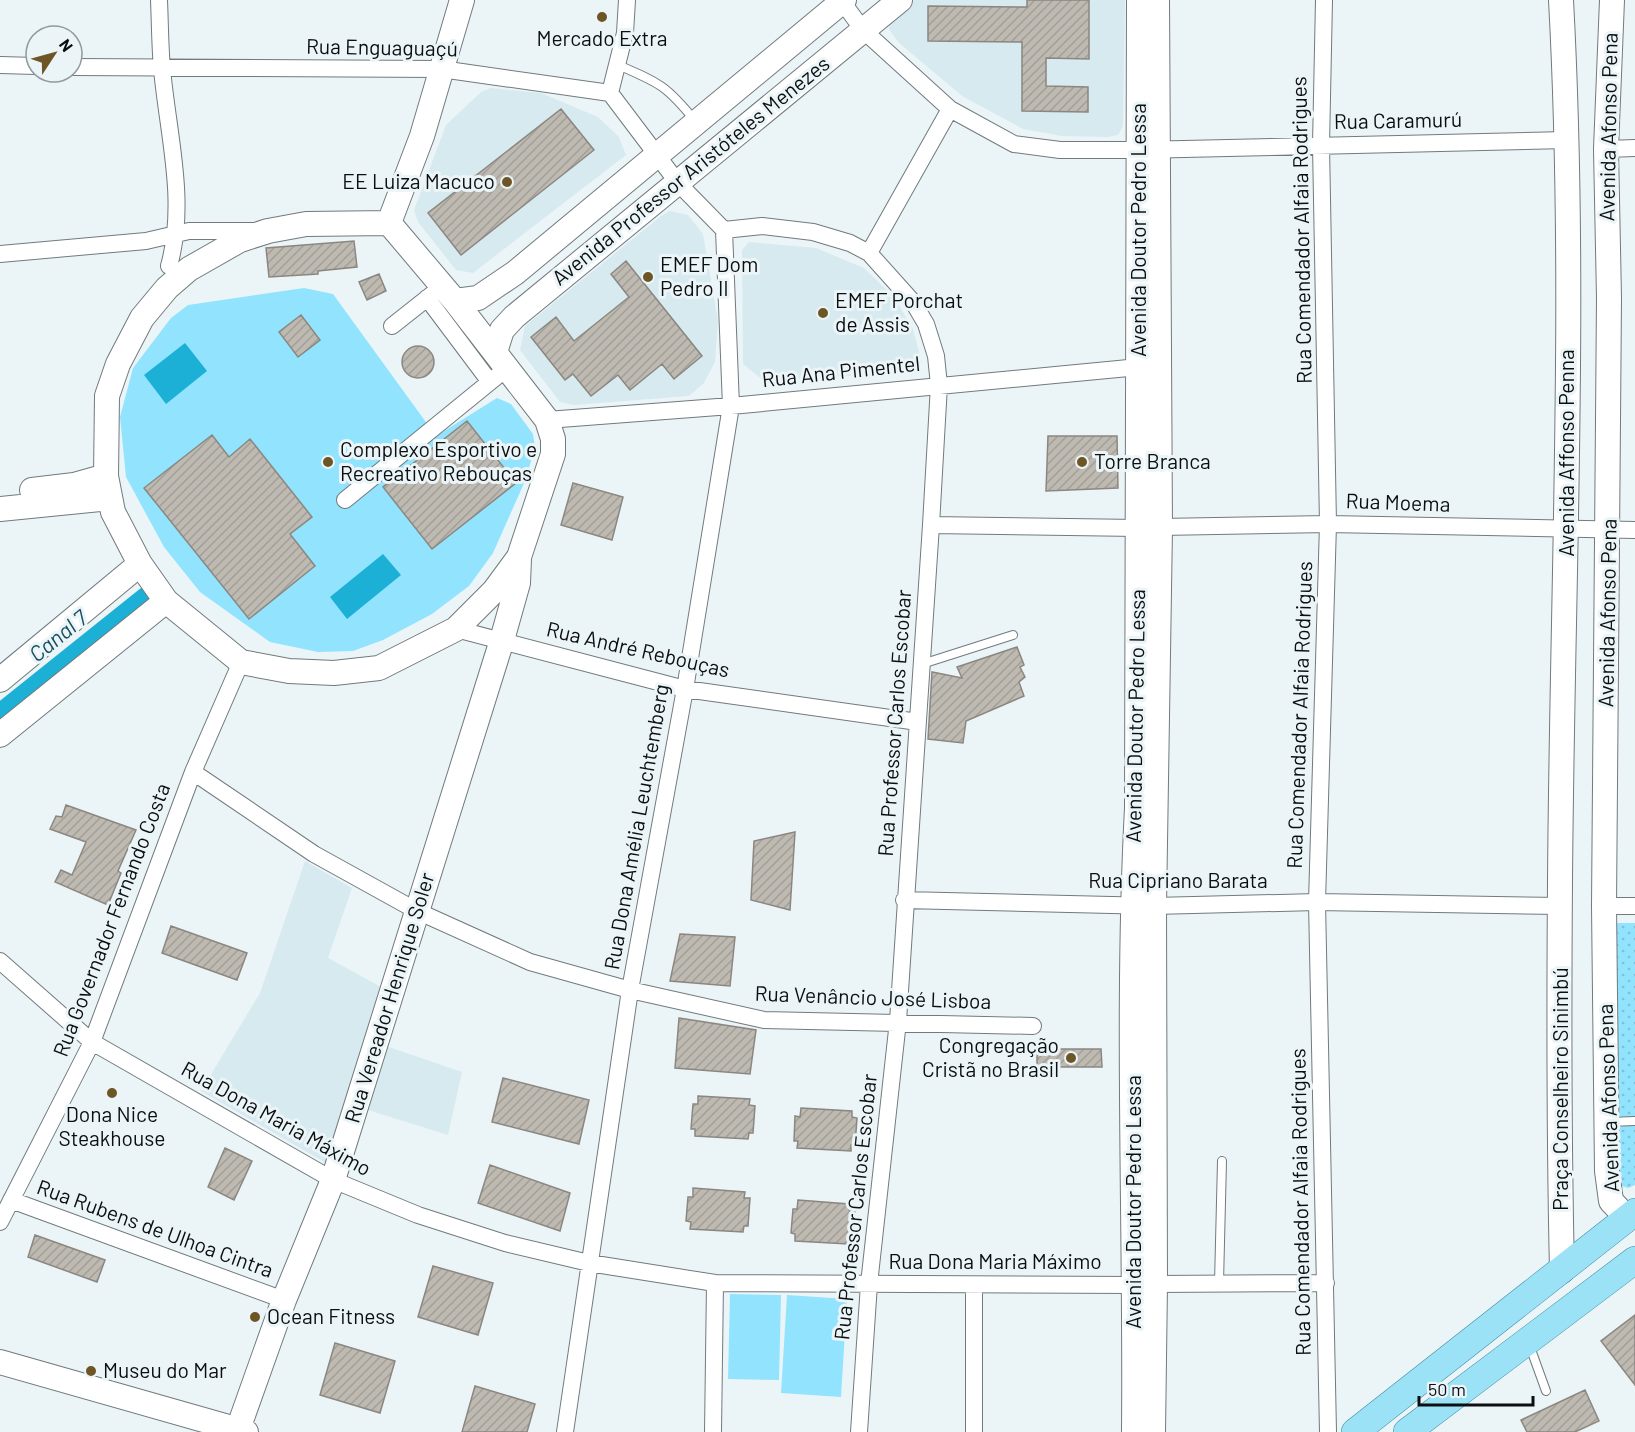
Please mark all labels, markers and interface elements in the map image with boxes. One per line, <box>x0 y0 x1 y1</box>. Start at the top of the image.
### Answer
marker: Mercado Extra <box>595 10 609 24</box>
north arrow <box>24 24 84 84</box>
place label: Mercado Extra <box>536 25 668 50</box>
street label: Avenida Afonso Pena <box>1593 32 1622 222</box>
street label: Rua Enguaguaçú <box>306 33 458 60</box>
text: N <box>56 35 77 55</box>
street label: Avenida Professor Aristóteles Menezes <box>546 50 834 290</box>
street label: Rua Comendador Alfaia Rodrigues <box>1285 76 1316 384</box>
street label: Avenida Doutor Pedro Lessa <box>1125 103 1150 357</box>
street label: Rua Caramurú <box>1334 106 1462 133</box>
place label: EE Luiza Macuco <box>342 168 495 193</box>
marker: EE Luiza Macuco <box>500 175 514 189</box>
place label: EMEF Dom Pedro II <box>660 251 758 300</box>
marker: EMEF Dom Pedro II <box>641 270 655 284</box>
place label: EMEF Porchat de Assis <box>835 287 963 336</box>
marker: EMEF Porchat de Assis <box>816 306 830 320</box>
street label: Avenida Affonso Penna <box>1553 349 1578 557</box>
street label: Rua Ana Pimentel <box>761 350 921 391</box>
place label: Complexo Esportivo e Recreativo Rebouças <box>340 436 537 485</box>
place label: Torre Branca <box>1094 448 1211 473</box>
marker: Complexo Esportivo e Recreativo Rebouças <box>321 455 335 469</box>
marker: Torre Branca <box>1075 455 1089 469</box>
street label: Rua Moema <box>1345 487 1451 516</box>
street label: Avenida Afonso Pena <box>1592 518 1621 708</box>
street label: Rua Comendador Alfaia Rodrigues <box>1281 561 1316 869</box>
street label: Rua Professor Carlos Escobar <box>872 588 915 857</box>
street label: Avenida Doutor Pedro Lessa <box>1120 589 1149 843</box>
water label: Canal 7 <box>23 603 93 666</box>
street label: Rua André Rebouças <box>544 615 732 682</box>
street label: Rua Dona Amélia Leuchtemberg <box>598 682 673 972</box>
street label: Rua Governador Fernando Costa <box>47 779 174 1060</box>
street label: Rua Cipriano Barata <box>1088 867 1268 892</box>
street label: Rua Vereador Henrique Soler <box>339 869 439 1126</box>
street label: Praça Conselheiro Sinimbú <box>1547 967 1572 1211</box>
street label: Rua Venâncio José Lisboa <box>754 980 992 1013</box>
street label: Avenida Afonso Pena <box>1592 1003 1623 1193</box>
place label: Congregação Cristã no Brasil <box>922 1032 1059 1081</box>
street label: Rua Comendador Alfaia Rodrigues <box>1284 1048 1315 1356</box>
marker: Congregação Cristã no Brasil <box>1064 1051 1078 1065</box>
street label: Rua Dona Maria Máximo <box>177 1055 376 1180</box>
street label: Rua Professor Carlos Escobar <box>828 1072 881 1341</box>
street label: Avenida Doutor Pedro Lessa <box>1120 1075 1145 1329</box>
marker: Dona Nice Steakhouse <box>105 1086 119 1100</box>
place label: Dona Nice Steakhouse <box>58 1101 166 1150</box>
street label: Rua Rubens de Ulhoa Cintra <box>34 1173 277 1282</box>
street label: Rua Dona Maria Máximo <box>888 1248 1102 1273</box>
place label: Ocean Fitness <box>267 1303 395 1328</box>
marker: Ocean Fitness <box>248 1310 262 1324</box>
place label: Museu do Mar <box>103 1357 227 1382</box>
marker: Museu do Mar <box>84 1364 98 1378</box>
scale bar <box>1419 1369 1533 1407</box>
text: 50 m <box>1428 1378 1466 1400</box>

